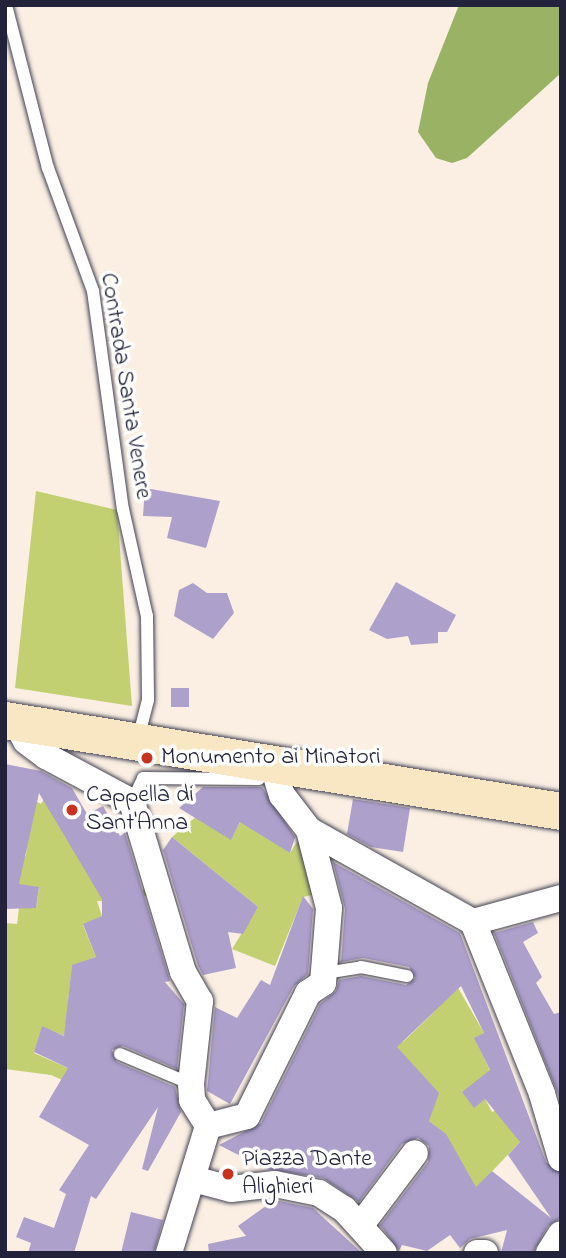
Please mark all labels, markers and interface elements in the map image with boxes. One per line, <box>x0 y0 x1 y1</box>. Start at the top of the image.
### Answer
street label: Contrada Santa Venere <box>93 271 157 501</box>
place label: Monumento ai Minatori <box>161 744 381 772</box>
marker: Monumento ai Minatori <box>139 750 155 766</box>
place label: Cappella di Sant'Anna <box>86 782 194 838</box>
marker: Cappella di Sant'Anna <box>64 802 80 818</box>
place label: Piazza Dante Alighieri <box>242 1146 372 1202</box>
marker: Piazza Dante Alighieri <box>220 1166 236 1182</box>

